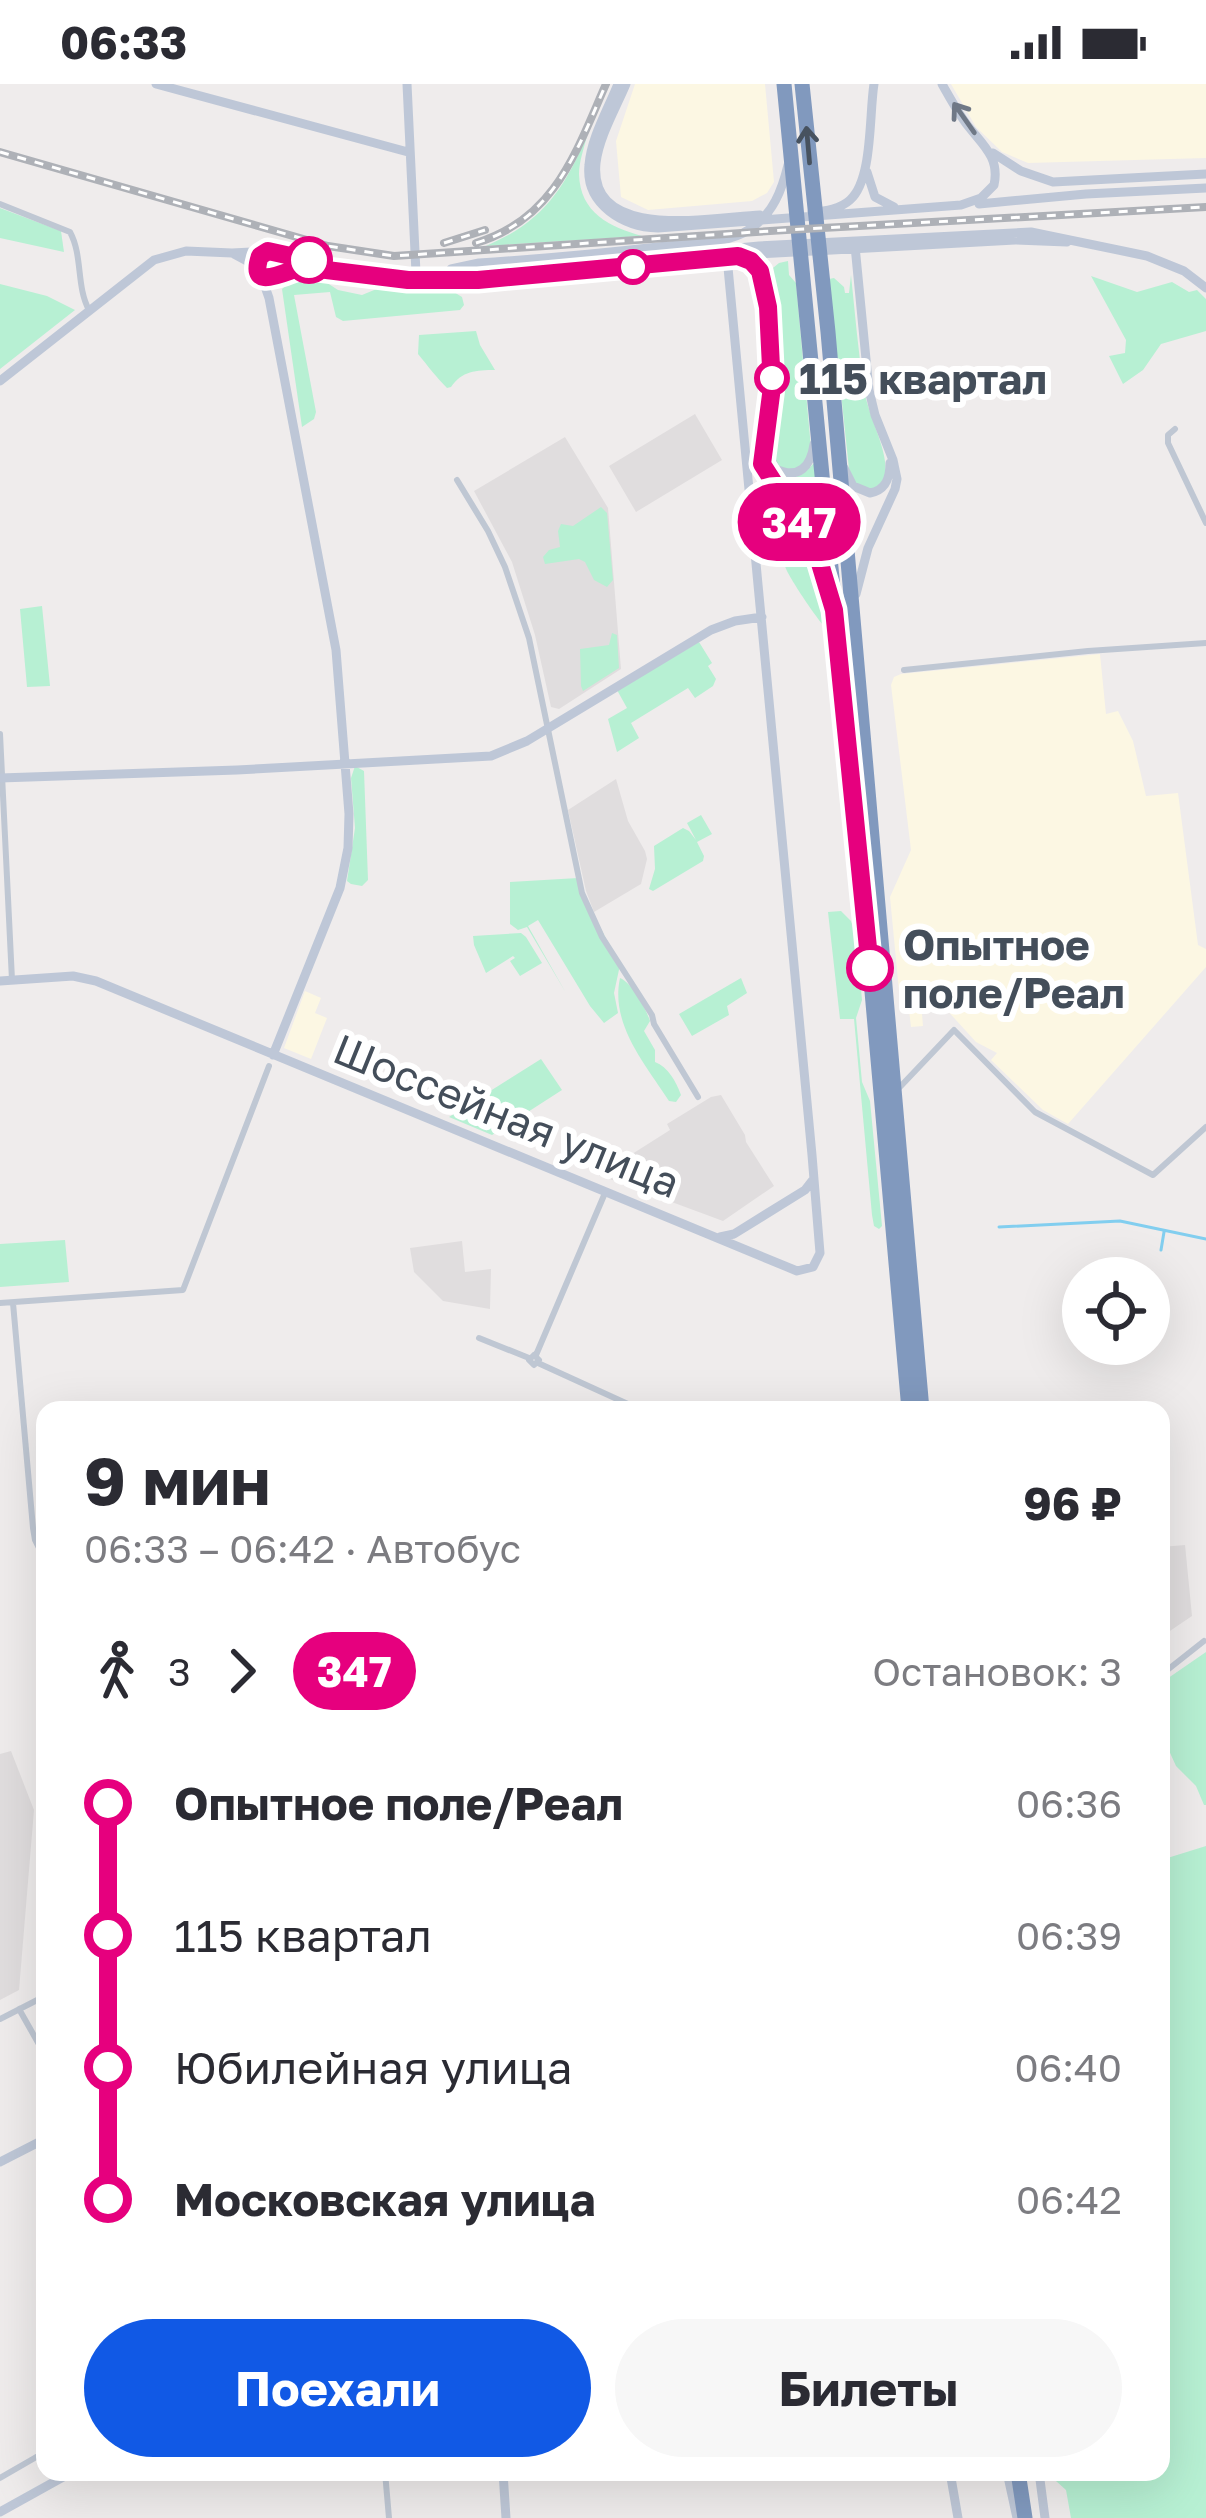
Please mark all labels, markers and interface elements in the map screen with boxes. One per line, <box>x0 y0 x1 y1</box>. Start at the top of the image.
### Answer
text: 06:33 <box>60 15 187 69</box>
one-way arrow <box>951 102 976 135</box>
one-way arrow <box>796 126 819 165</box>
unlabelled marker <box>287 238 331 282</box>
unlabelled marker <box>617 251 649 283</box>
place label: 115 квартал <box>799 353 1047 403</box>
marker: 115 квартал <box>756 362 788 394</box>
line badge: 347 <box>730 483 868 561</box>
text: 347 <box>762 497 836 547</box>
place label: Опытное поле/Реал <box>903 919 1125 1017</box>
marker: Опытное поле/Реал <box>848 946 892 990</box>
street label: Шоссейная улица <box>327 1023 687 1207</box>
map controls <box>1062 1257 1170 1365</box>
button: locate <box>1062 1257 1170 1365</box>
text: 9 мин <box>84 1440 270 1520</box>
text: 96 ₽ <box>1023 1476 1122 1530</box>
text: 06:33 – 06:42 · Автобус <box>84 1525 521 1572</box>
icon: walk <box>84 1638 150 1704</box>
icon: forward <box>209 1638 275 1704</box>
text: 347 <box>317 1646 392 1696</box>
text: 3 <box>168 1648 191 1695</box>
text: Остановок: 3 <box>872 1648 1122 1695</box>
text: Опытное поле/Реал <box>174 1776 623 1830</box>
text: 06:36 <box>1016 1780 1122 1827</box>
text: 115 квартал <box>174 1908 432 1962</box>
text: 06:39 <box>1016 1912 1122 1959</box>
text: Юбилейная улица <box>174 2040 572 2094</box>
text: 06:40 <box>1015 2044 1122 2091</box>
text: Московская улица <box>174 2172 596 2226</box>
text: 06:42 <box>1016 2176 1122 2223</box>
button: Поехали <box>84 2319 591 2457</box>
button: Билеты <box>615 2319 1122 2457</box>

